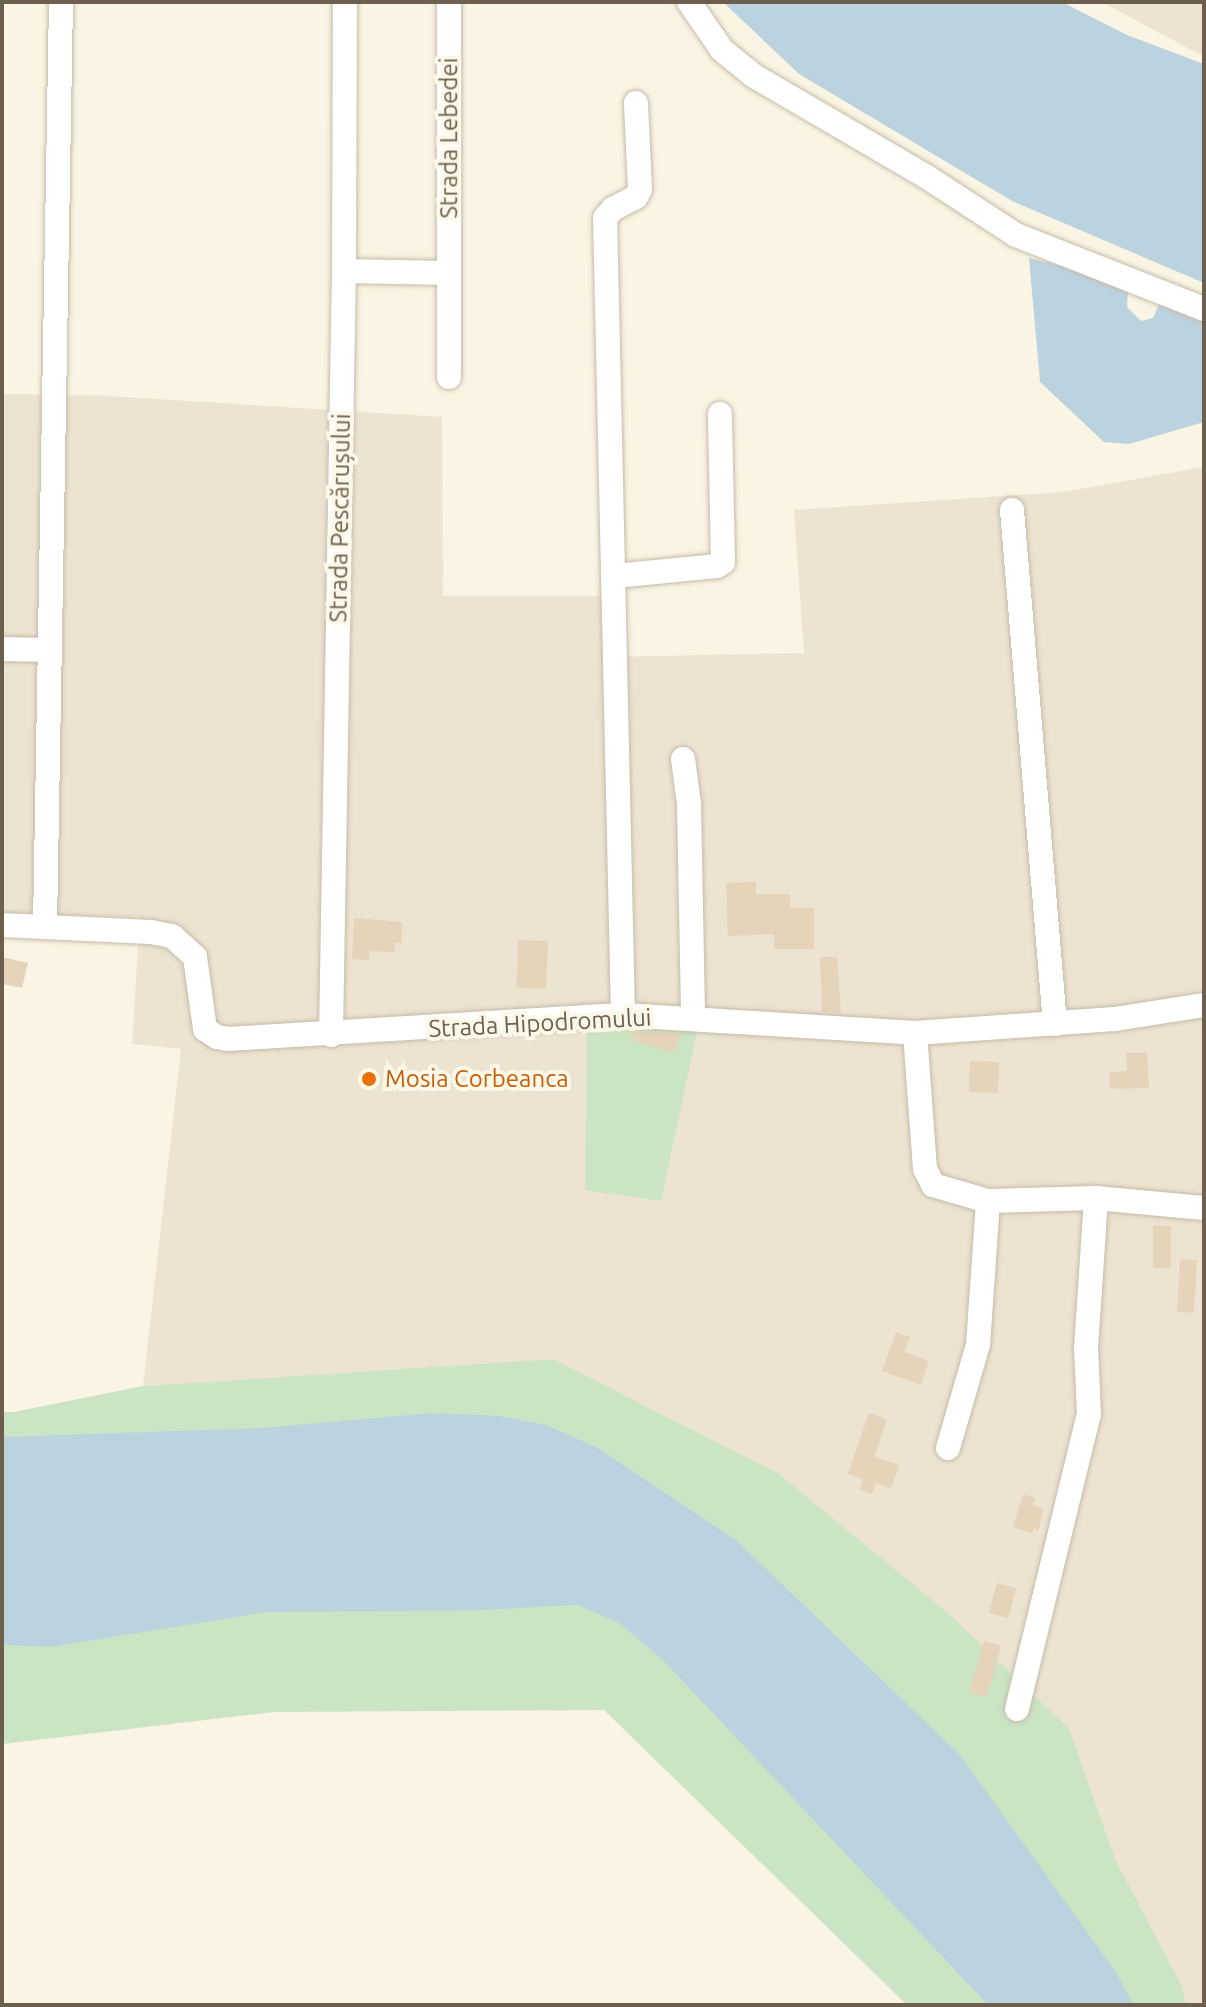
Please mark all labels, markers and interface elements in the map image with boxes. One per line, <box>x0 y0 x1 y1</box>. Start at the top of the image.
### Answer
street label: Strada Lebedei <box>435 57 463 219</box>
street label: Strada Pescărușului <box>324 413 356 623</box>
street label: Strada Hipodromului <box>428 1003 652 1043</box>
place label: Mosia Corbeanca <box>385 1065 569 1093</box>
marker: Mosia Corbeanca <box>360 1070 378 1088</box>

